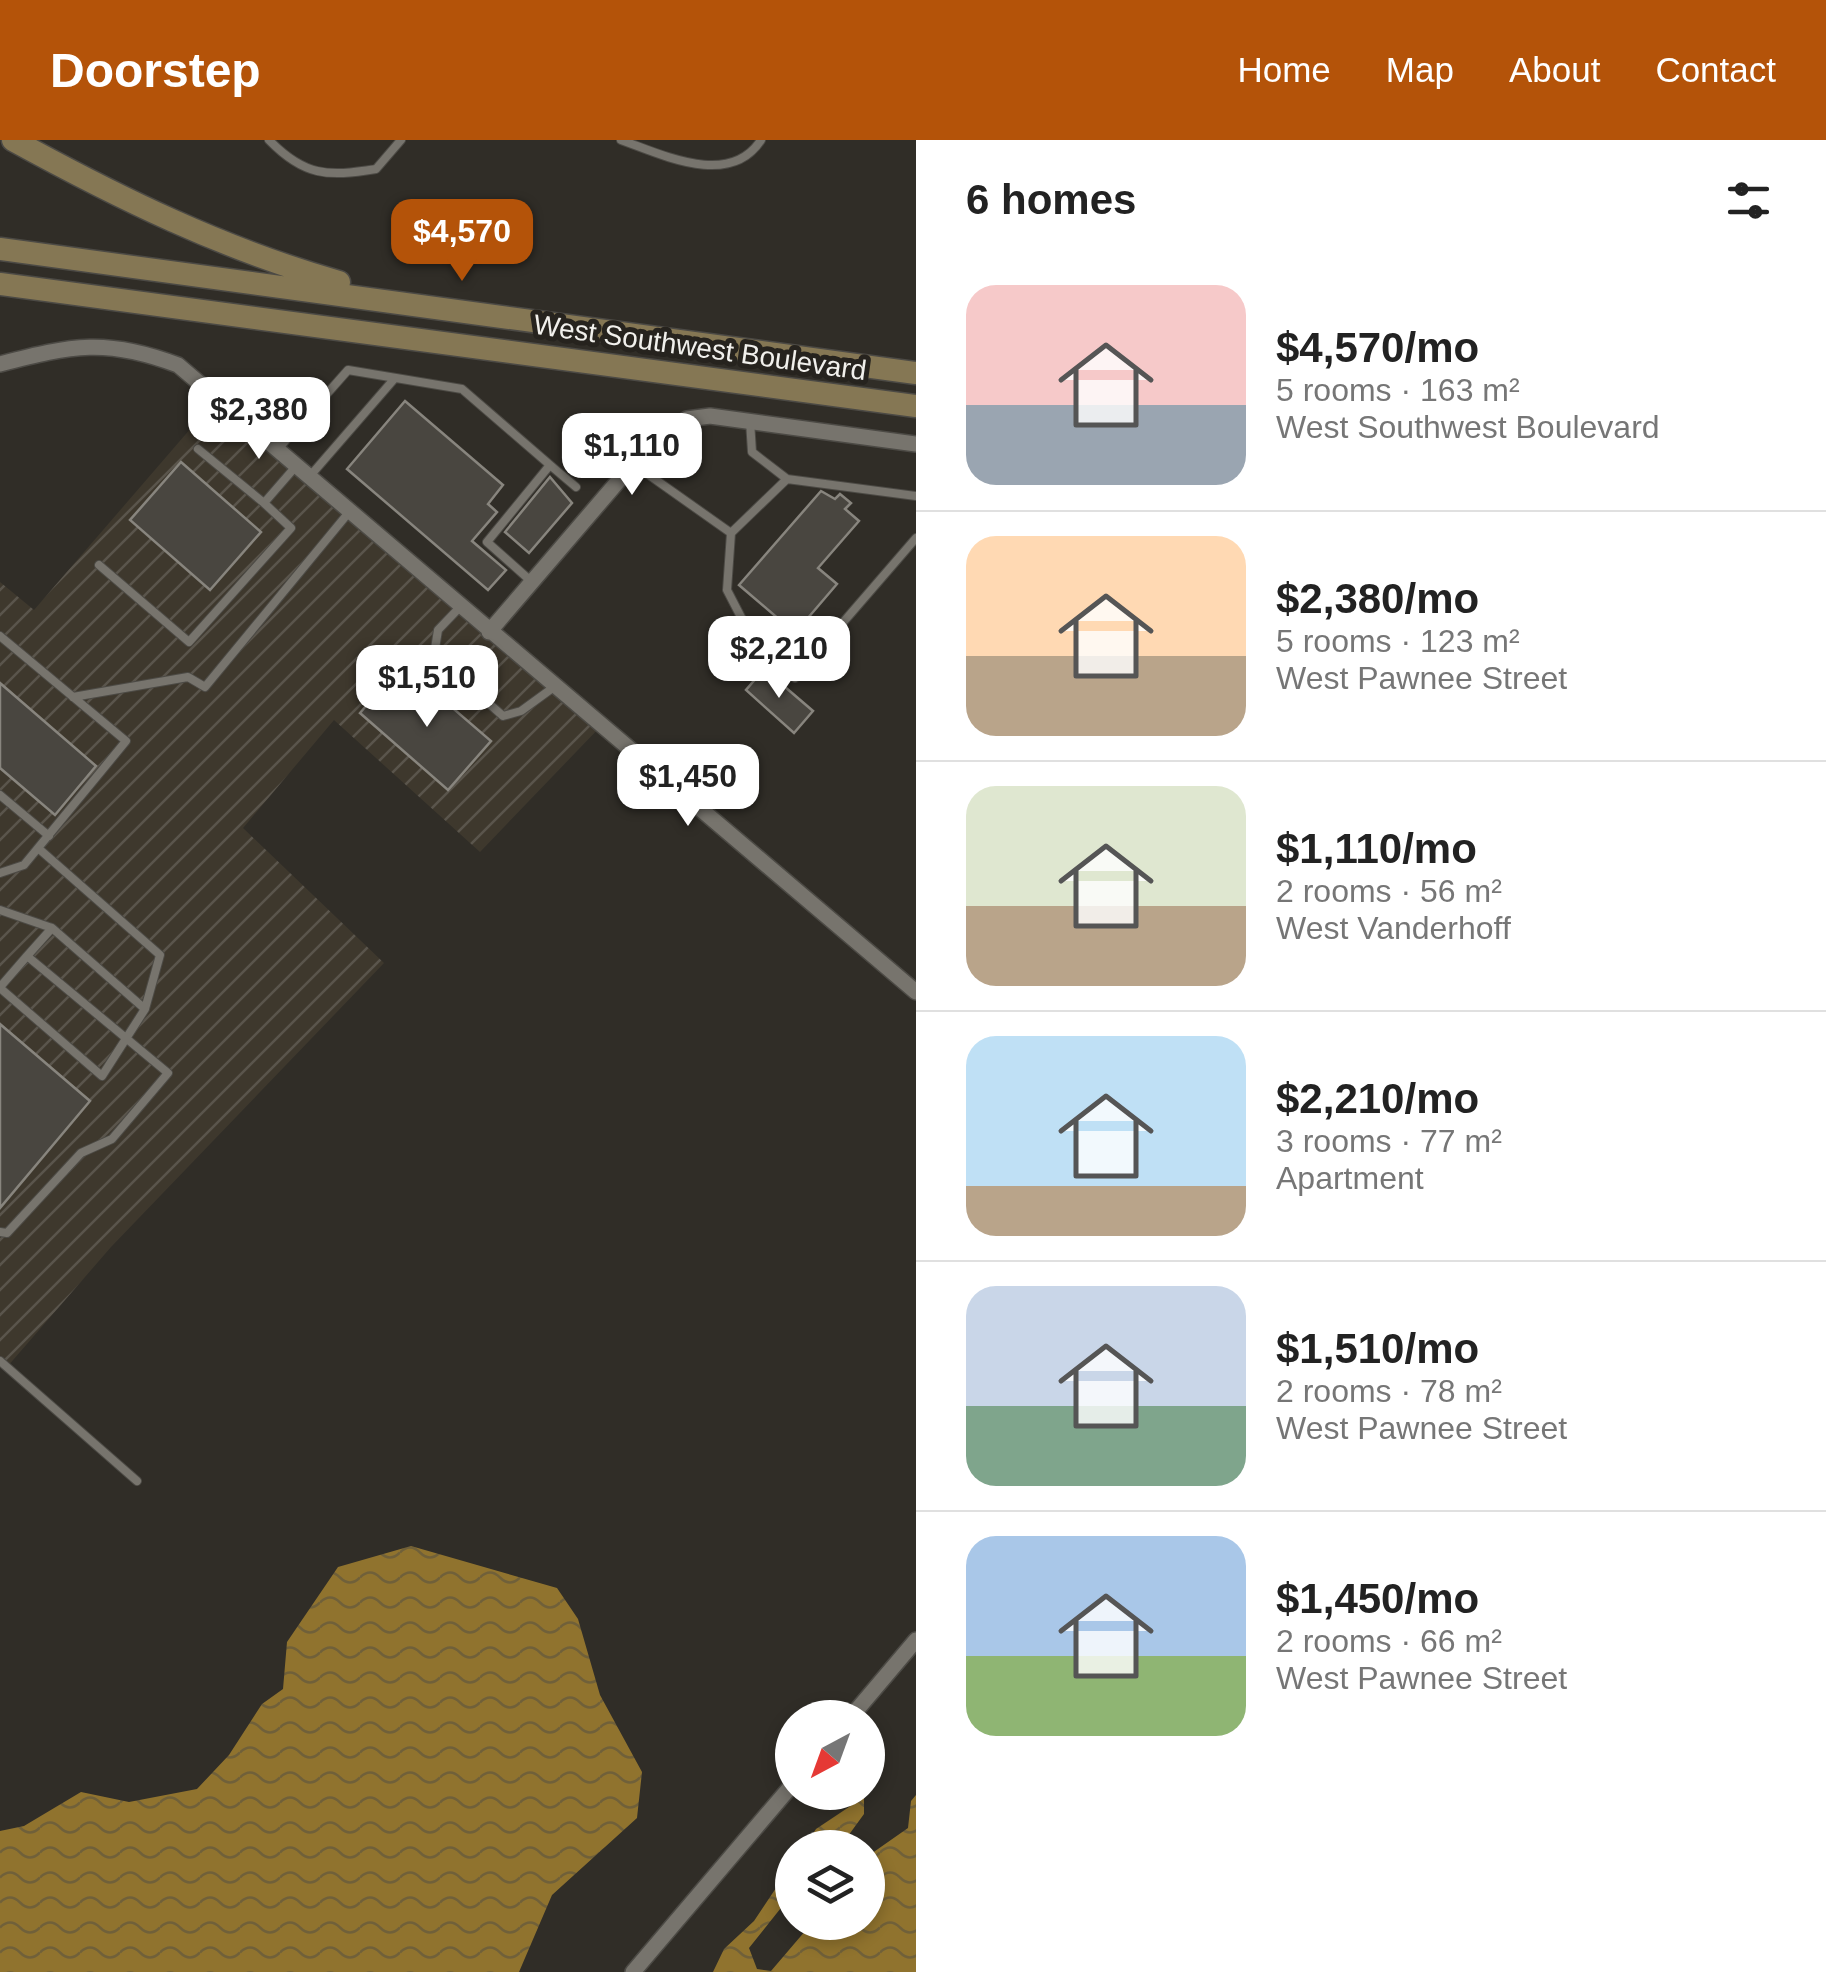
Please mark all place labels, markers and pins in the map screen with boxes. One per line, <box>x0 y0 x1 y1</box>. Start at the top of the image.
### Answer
pin: $4,570 <box>381 199 543 284</box>
pin: $2,380 <box>178 377 340 462</box>
pin: $1,110 <box>551 413 713 498</box>
pin: $2,210 <box>698 616 860 701</box>
pin: $1,510 <box>346 645 508 730</box>
pin: $1,450 <box>607 744 769 829</box>

